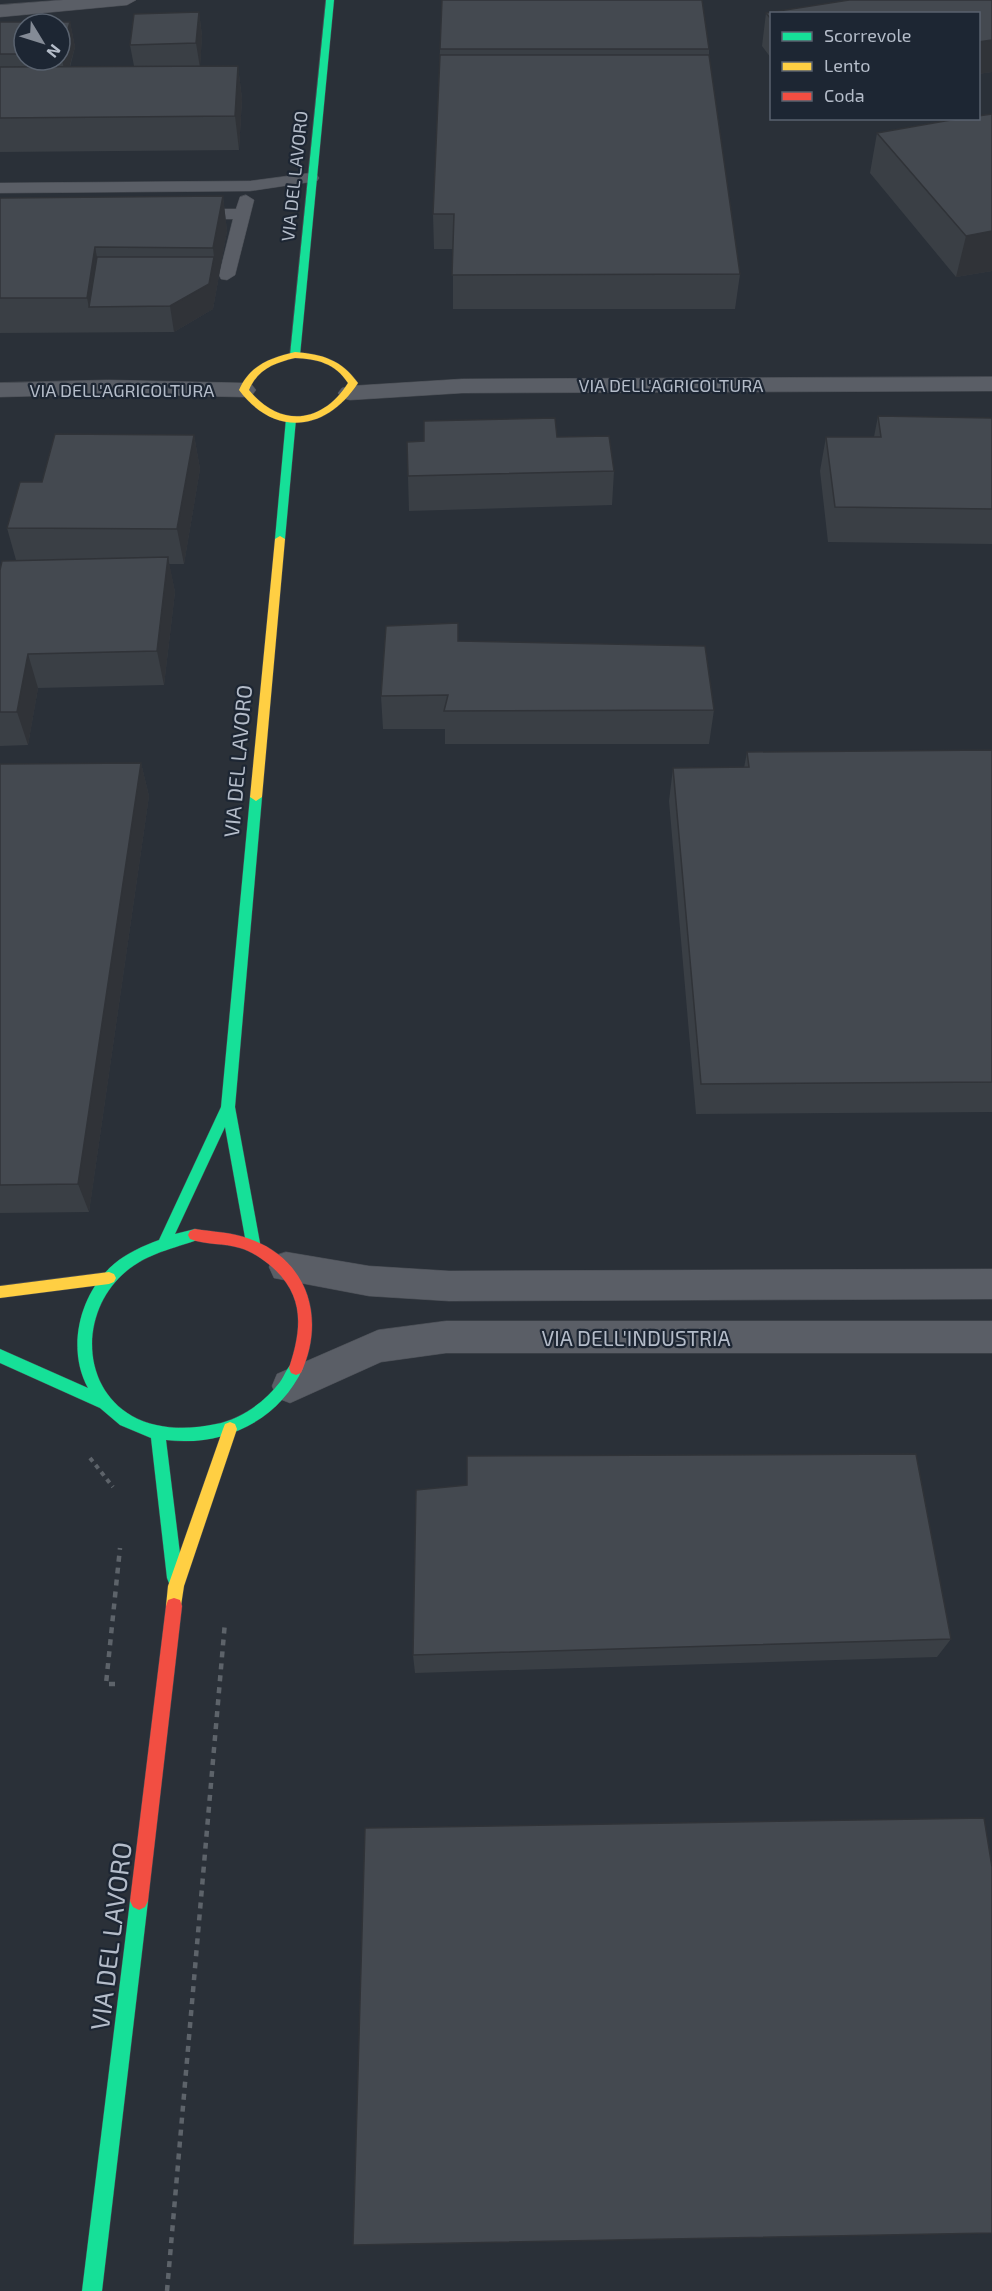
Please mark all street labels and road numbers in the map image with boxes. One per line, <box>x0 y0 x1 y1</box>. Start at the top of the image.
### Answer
street label: VIA DEL LAVORO <box>276 110 312 242</box>
street label: VIA DELL'AGRICOLTURA <box>578 374 764 396</box>
street label: VIA DELL'AGRICOLTURA <box>29 379 215 401</box>
street label: VIA DEL LAVORO <box>218 684 256 838</box>
street label: VIA DELL'INDUSTRIA <box>541 1325 731 1350</box>
street label: VIA DEL LAVORO <box>83 1840 137 2032</box>

